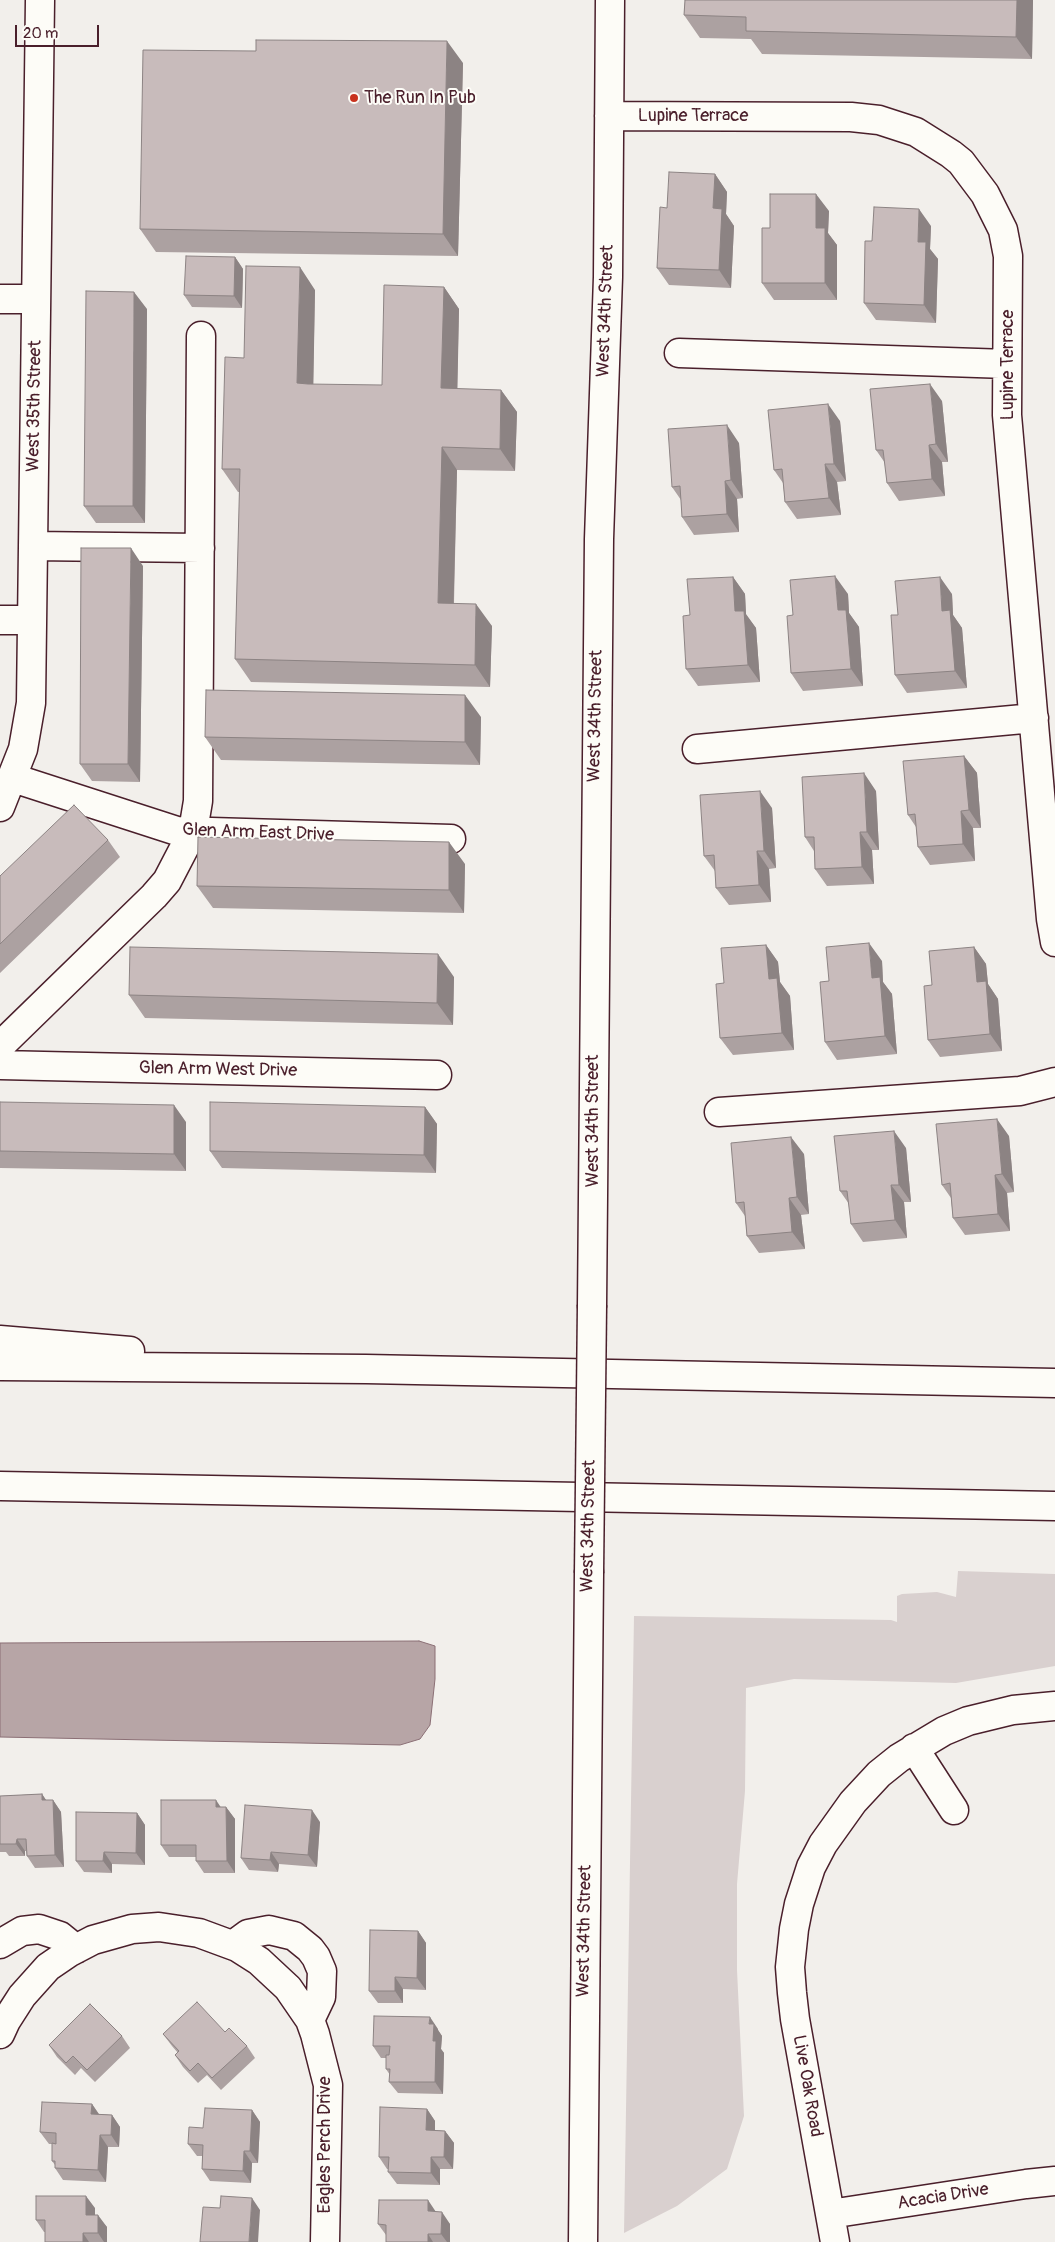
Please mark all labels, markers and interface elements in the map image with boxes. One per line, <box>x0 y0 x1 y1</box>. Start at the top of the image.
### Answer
scale bar <box>18 15 101 47</box>
text: 20 m <box>23 24 58 43</box>
place label: The Run In Pub <box>364 87 476 109</box>
marker: The Run In Pub <box>348 92 360 104</box>
street label: Lupine Terrace <box>638 105 748 127</box>
street label: West 34th Street <box>593 244 619 378</box>
street label: Lupine Terrace <box>997 310 1019 420</box>
street label: West 35th Street <box>23 340 47 472</box>
street label: West 34th Street <box>584 650 608 782</box>
street label: Glen Arm East Drive <box>182 820 334 846</box>
street label: West 34th Street <box>582 1055 604 1187</box>
street label: Glen Arm West Drive <box>139 1058 297 1082</box>
street label: West 34th Street <box>577 1460 601 1592</box>
street label: West 34th Street <box>573 1865 597 1997</box>
street label: Live Oak Road <box>787 2033 827 2139</box>
street label: Eagles Perch Drive <box>314 2076 336 2214</box>
street label: Acacia Drive <box>896 2179 990 2215</box>

